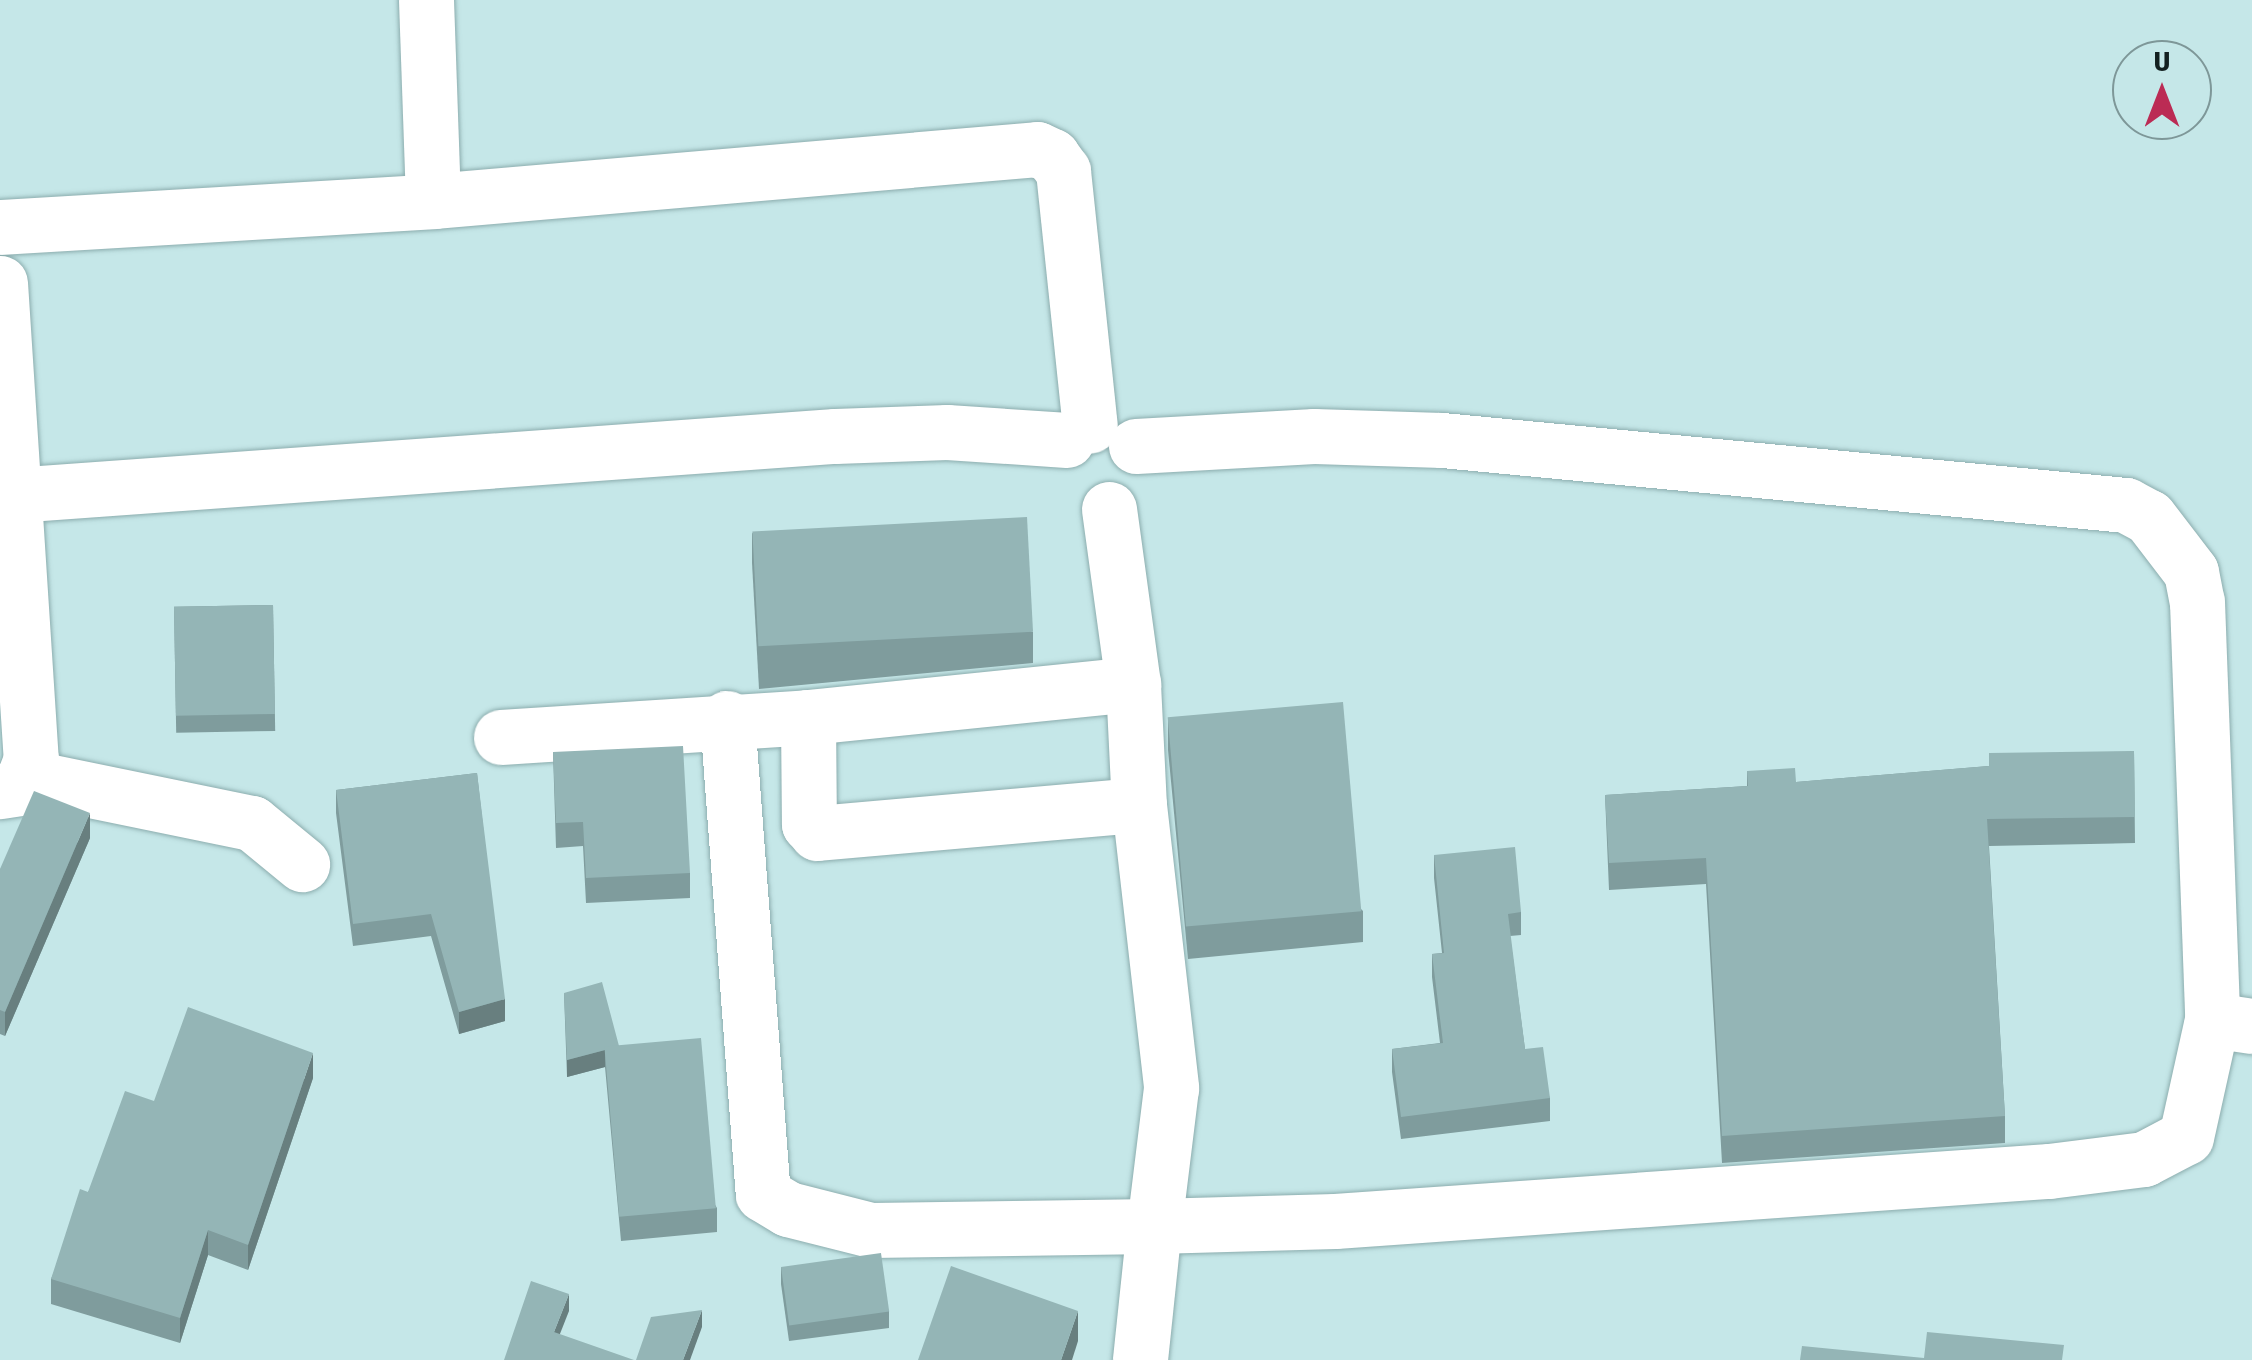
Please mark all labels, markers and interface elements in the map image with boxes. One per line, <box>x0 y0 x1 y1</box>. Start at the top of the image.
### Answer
north arrow <box>2112 40 2212 140</box>
text: U <box>2154 45 2170 78</box>

